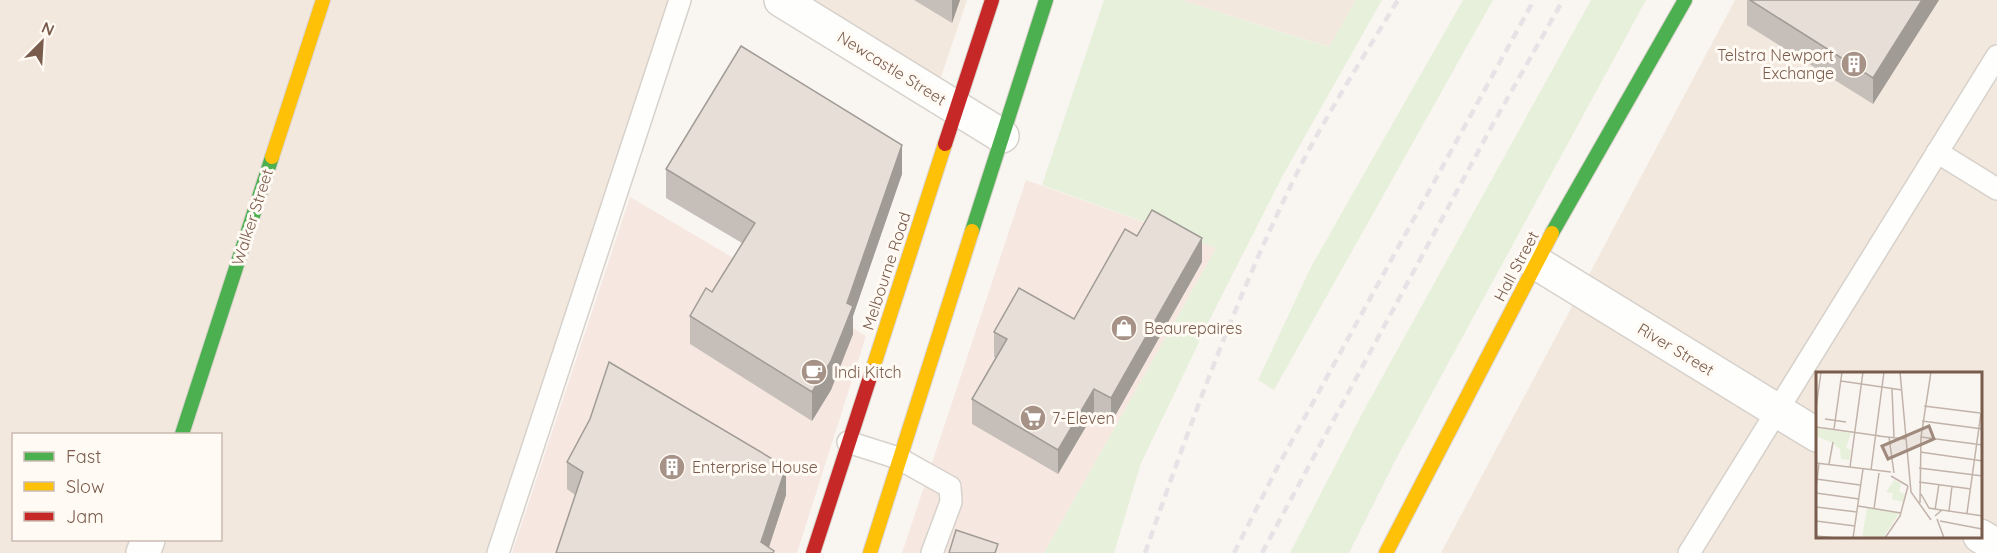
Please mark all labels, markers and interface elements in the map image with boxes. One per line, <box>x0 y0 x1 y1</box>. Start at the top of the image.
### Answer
north arrow <box>12 12 72 72</box>
text: N <box>39 17 58 40</box>
street label: Newcastle Street <box>834 27 950 109</box>
place label: Telstra Newport Exchange <box>1717 45 1834 83</box>
building icon: Telstra Newport Exchange <box>1839 49 1869 79</box>
street label: Walker Street <box>227 166 277 268</box>
street label: Melbourne Road <box>857 209 915 333</box>
street label: Hall Street <box>1489 227 1543 305</box>
shop icon: Beaurepaires <box>1109 313 1139 343</box>
place label: Beaurepaires <box>1144 318 1242 338</box>
street label: River Street <box>1634 318 1718 380</box>
cafe icon: Indi Kitch <box>799 357 829 387</box>
place label: Indi Kitch <box>834 362 902 382</box>
inset map <box>1816 372 1982 538</box>
supermarket icon: 7-Eleven <box>1018 403 1048 433</box>
place label: 7-Eleven <box>1052 408 1115 428</box>
legend <box>12 433 222 541</box>
text: Fast <box>66 445 101 468</box>
building icon: Enterprise House <box>657 452 687 482</box>
place label: Enterprise House <box>692 457 818 477</box>
text: Slow <box>66 475 104 498</box>
text: Jam <box>66 505 104 528</box>

